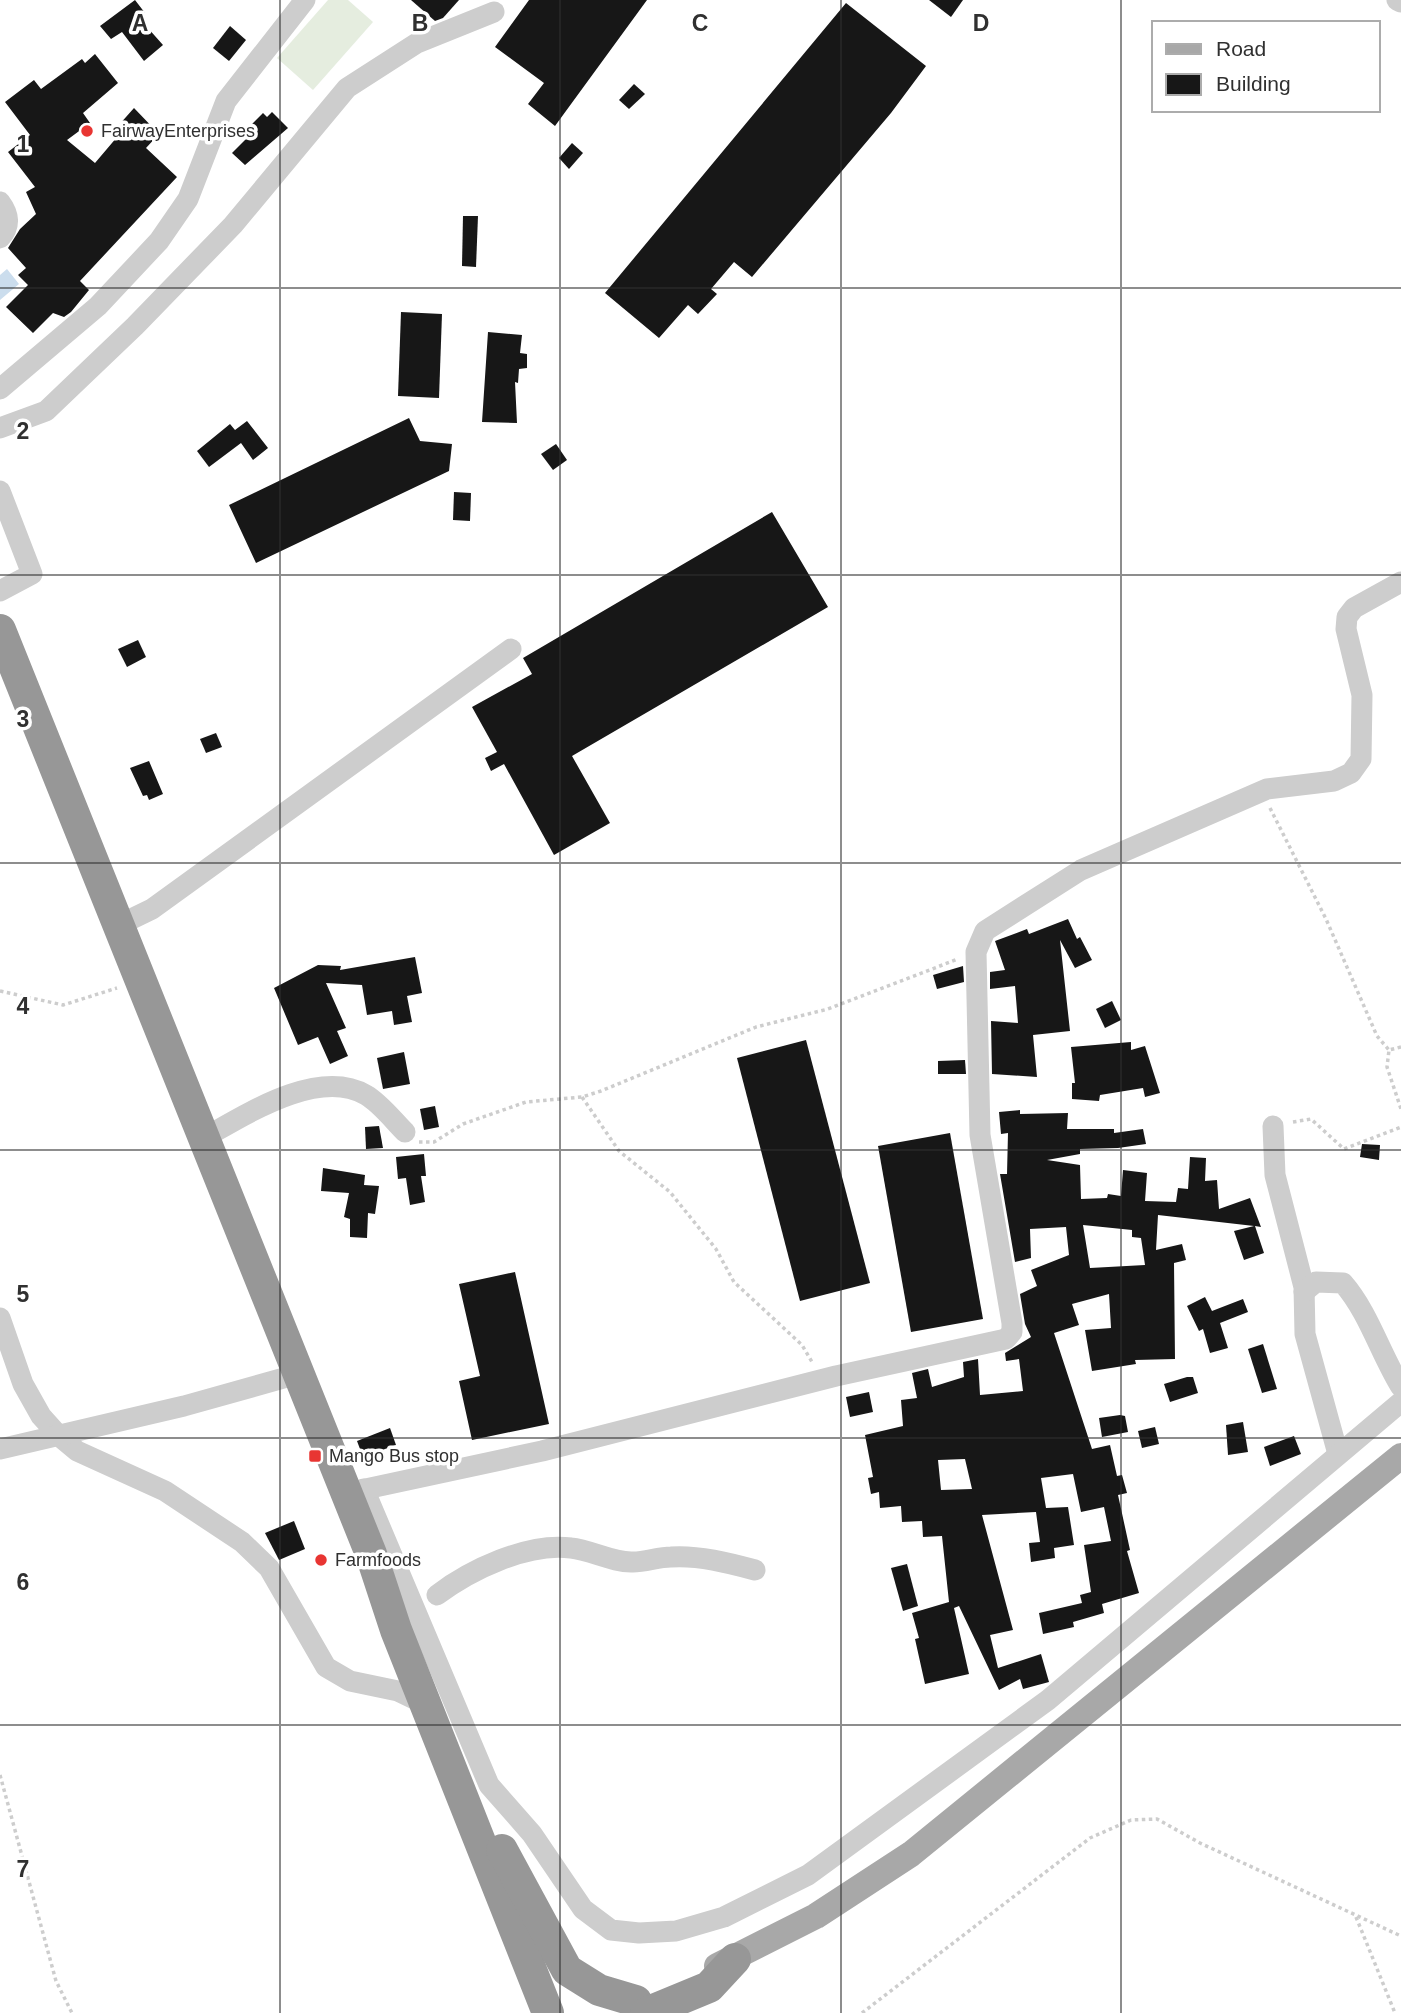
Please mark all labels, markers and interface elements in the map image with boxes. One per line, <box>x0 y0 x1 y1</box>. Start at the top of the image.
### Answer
text: A <box>132 10 148 36</box>
text: B <box>412 10 428 36</box>
text: C <box>692 10 708 36</box>
text: D <box>973 10 989 36</box>
legend <box>1152 21 1380 112</box>
text: Road <box>1216 37 1266 60</box>
text: Building <box>1216 72 1291 95</box>
place label: FairwayEnterprises <box>101 121 255 141</box>
marker: FairwayEnterprises <box>79 123 95 139</box>
text: 1 <box>17 131 30 157</box>
text: 2 <box>17 418 29 444</box>
text: 3 <box>17 706 29 732</box>
text: 4 <box>17 993 30 1019</box>
text: 5 <box>17 1281 30 1307</box>
place label: Mango Bus stop <box>329 1446 459 1466</box>
marker: Mango Bus stop <box>307 1448 323 1464</box>
place label: Farmfoods <box>335 1550 421 1570</box>
marker: Farmfoods <box>313 1552 329 1568</box>
text: 6 <box>17 1569 29 1595</box>
text: 7 <box>17 1856 29 1882</box>

